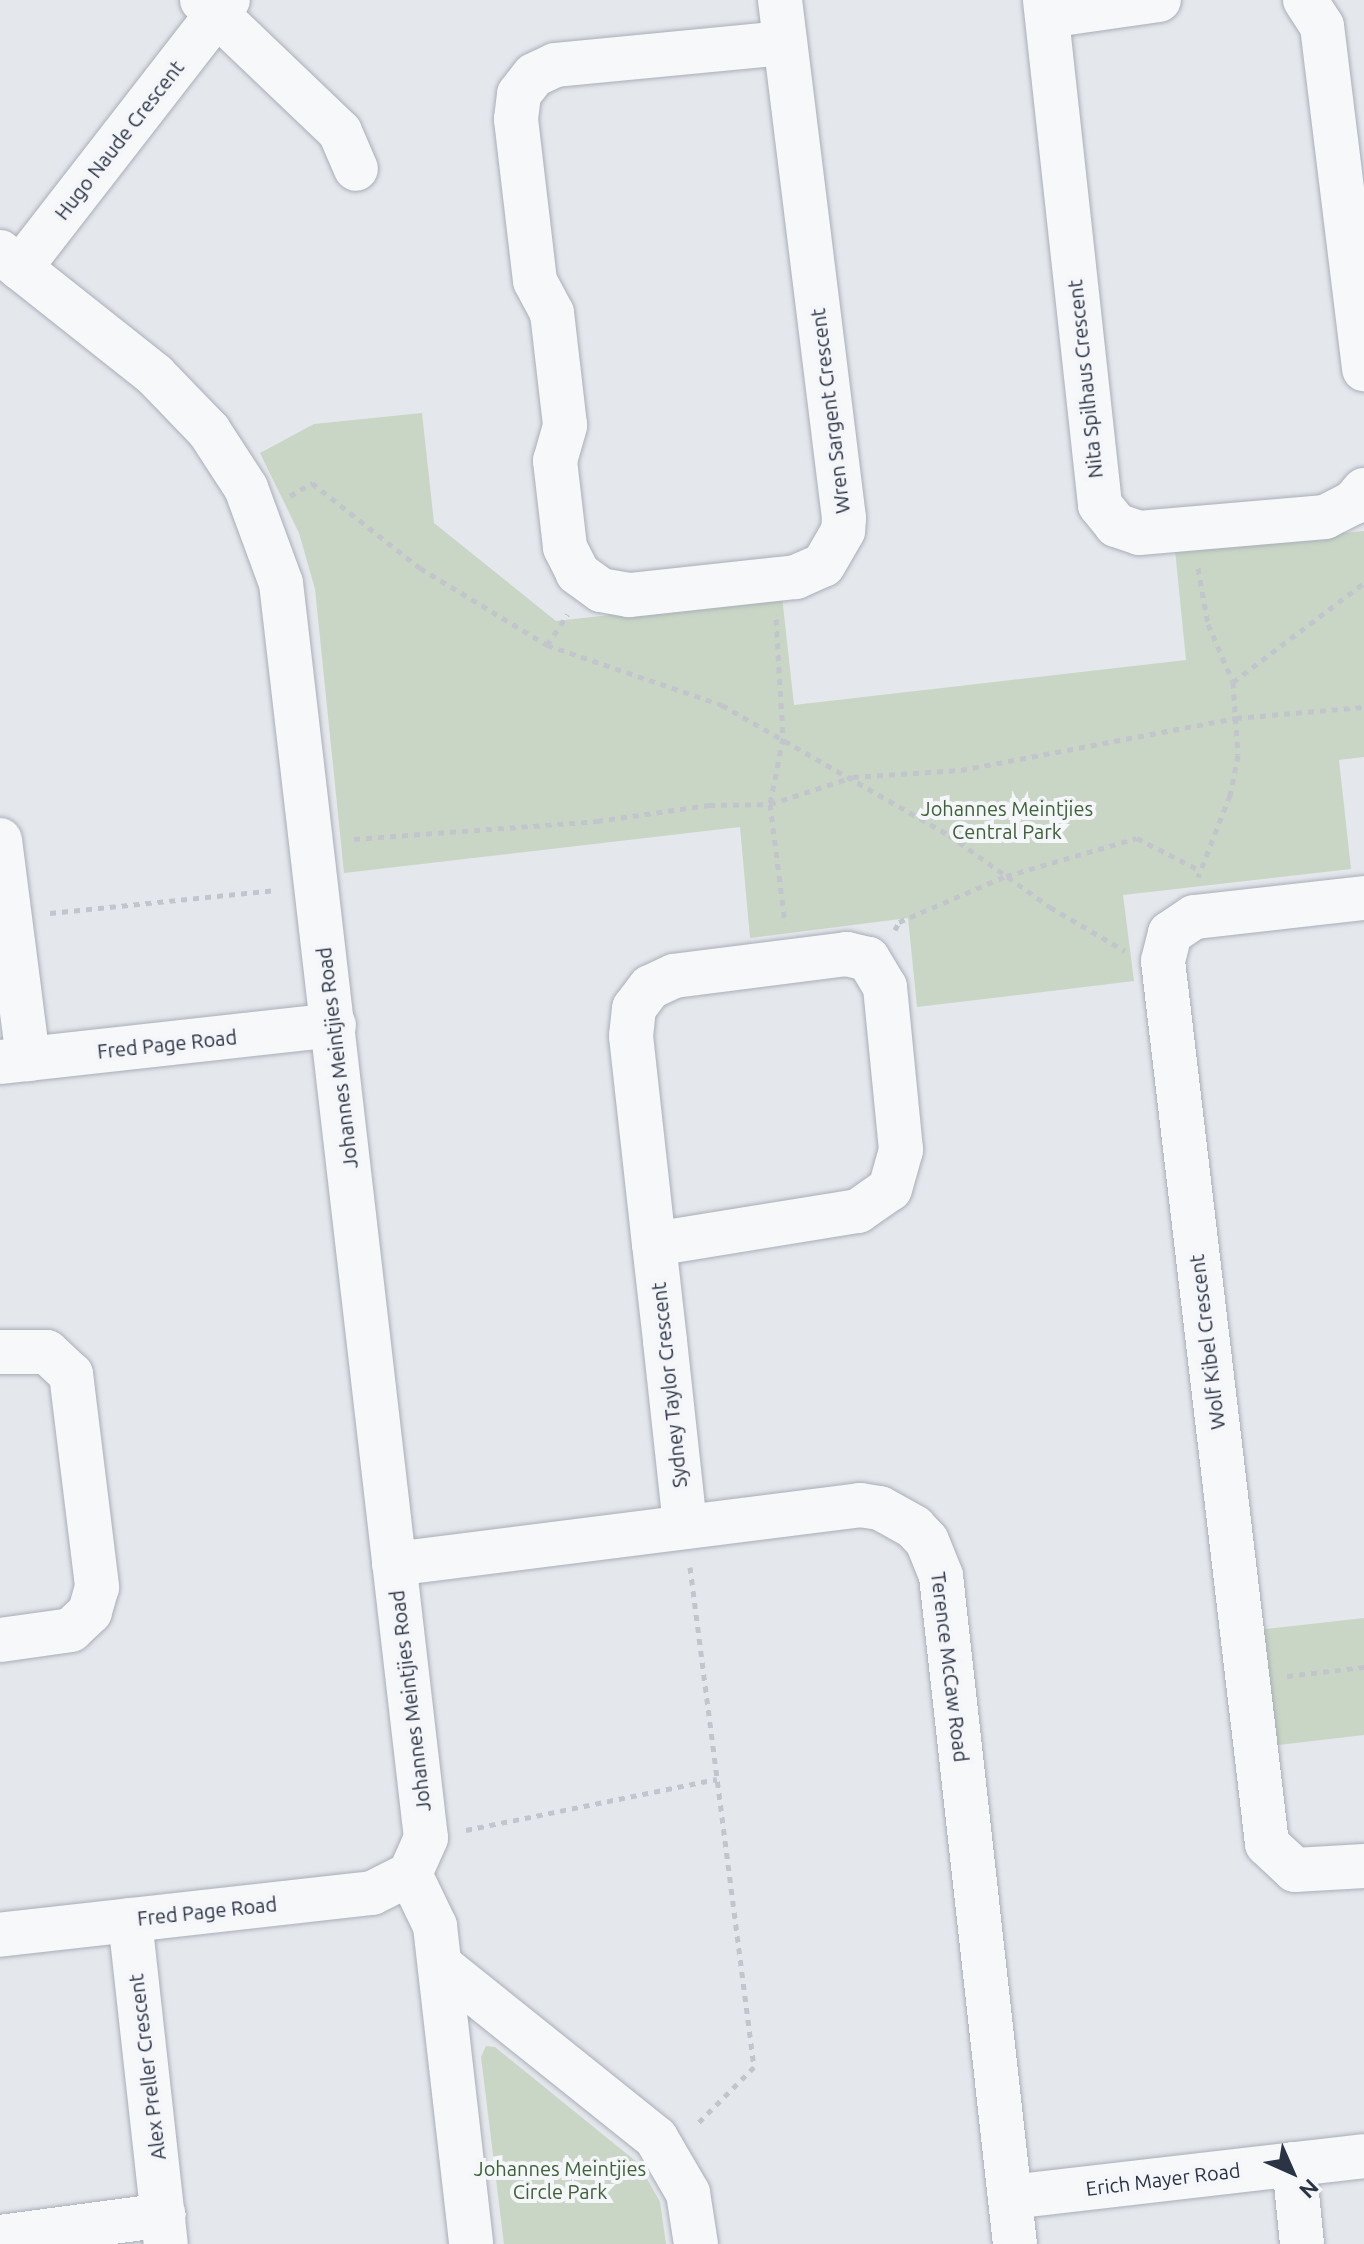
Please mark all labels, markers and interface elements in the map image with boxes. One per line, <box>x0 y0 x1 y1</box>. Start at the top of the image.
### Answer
street label: Hugo Naude Crescent <box>49 56 189 224</box>
street label: Nita Spilhaus Crescent <box>1063 279 1107 479</box>
street label: Wren Sargent Crescent <box>805 307 855 515</box>
park label: Johannes Meintjies Central Park <box>921 797 1093 844</box>
street label: Johannes Meintjies Road <box>311 946 363 1170</box>
street label: Fred Page Road <box>96 1025 238 1063</box>
street label: Wolf Kibel Crescent <box>1184 1253 1230 1431</box>
street label: Sydney Taylor Crescent <box>646 1281 692 1489</box>
street label: Terence McCaw Road <box>926 1571 974 1763</box>
street label: Johannes Meintjies Road <box>384 1589 436 1813</box>
street label: Fred Page Road <box>136 1892 278 1930</box>
street label: Alex Preller Crescent <box>124 1973 170 2161</box>
north arrow <box>1252 2132 1332 2212</box>
park label: Johannes Meintjies Circle Park <box>474 2157 646 2204</box>
street label: Erich Mayer Road <box>1084 2158 1242 2200</box>
text: N <box>1295 2175 1324 2204</box>

